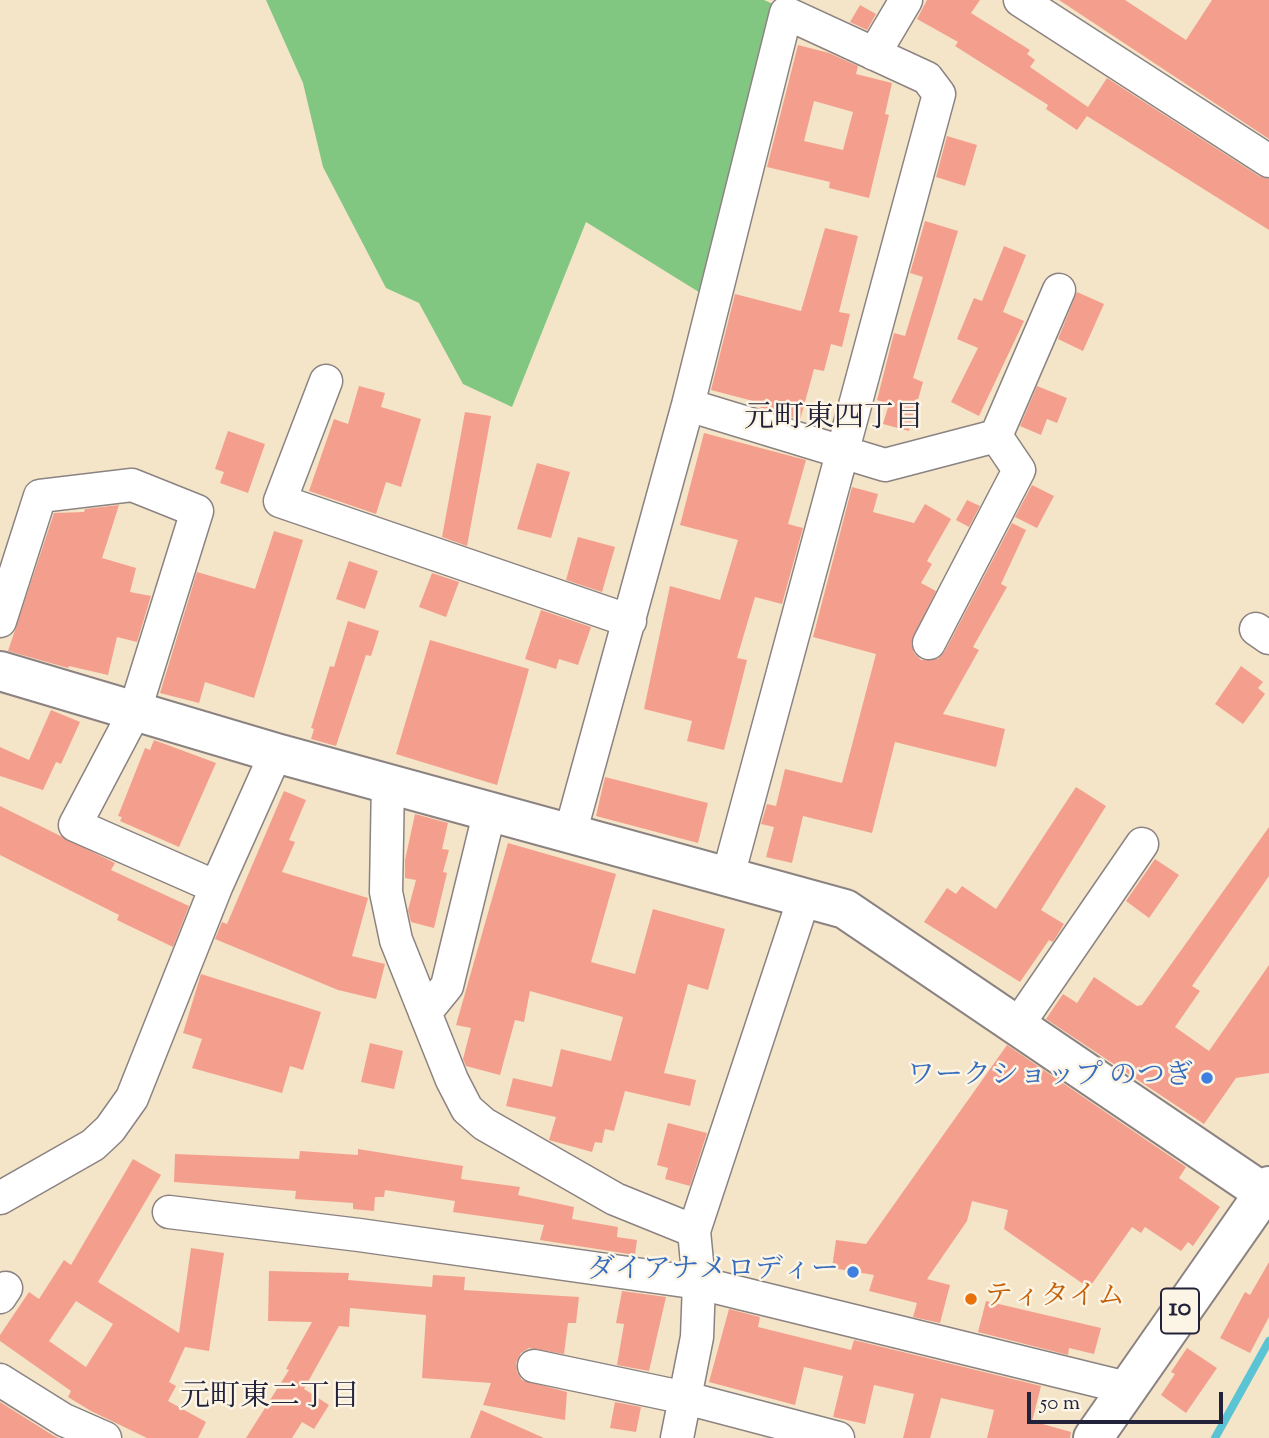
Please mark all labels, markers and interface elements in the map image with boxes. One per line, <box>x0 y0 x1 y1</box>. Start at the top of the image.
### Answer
district label: 元町東四丁目 <box>744 403 924 439</box>
place label: ワークショップ のつぎ <box>907 1061 1193 1095</box>
marker: ワークショップ のつぎ <box>1199 1070 1215 1086</box>
place label: ダイアナメロディー <box>587 1255 839 1289</box>
marker: ダイアナメロディー <box>845 1264 861 1280</box>
place label: ティタイム <box>985 1282 1125 1316</box>
road number: 10 <box>1161 1288 1199 1334</box>
marker: ティタイム <box>963 1291 979 1307</box>
scale bar <box>1031 1378 1227 1422</box>
district label: 元町東二丁目 <box>180 1382 360 1418</box>
text: 50 m <box>1040 1389 1080 1419</box>

